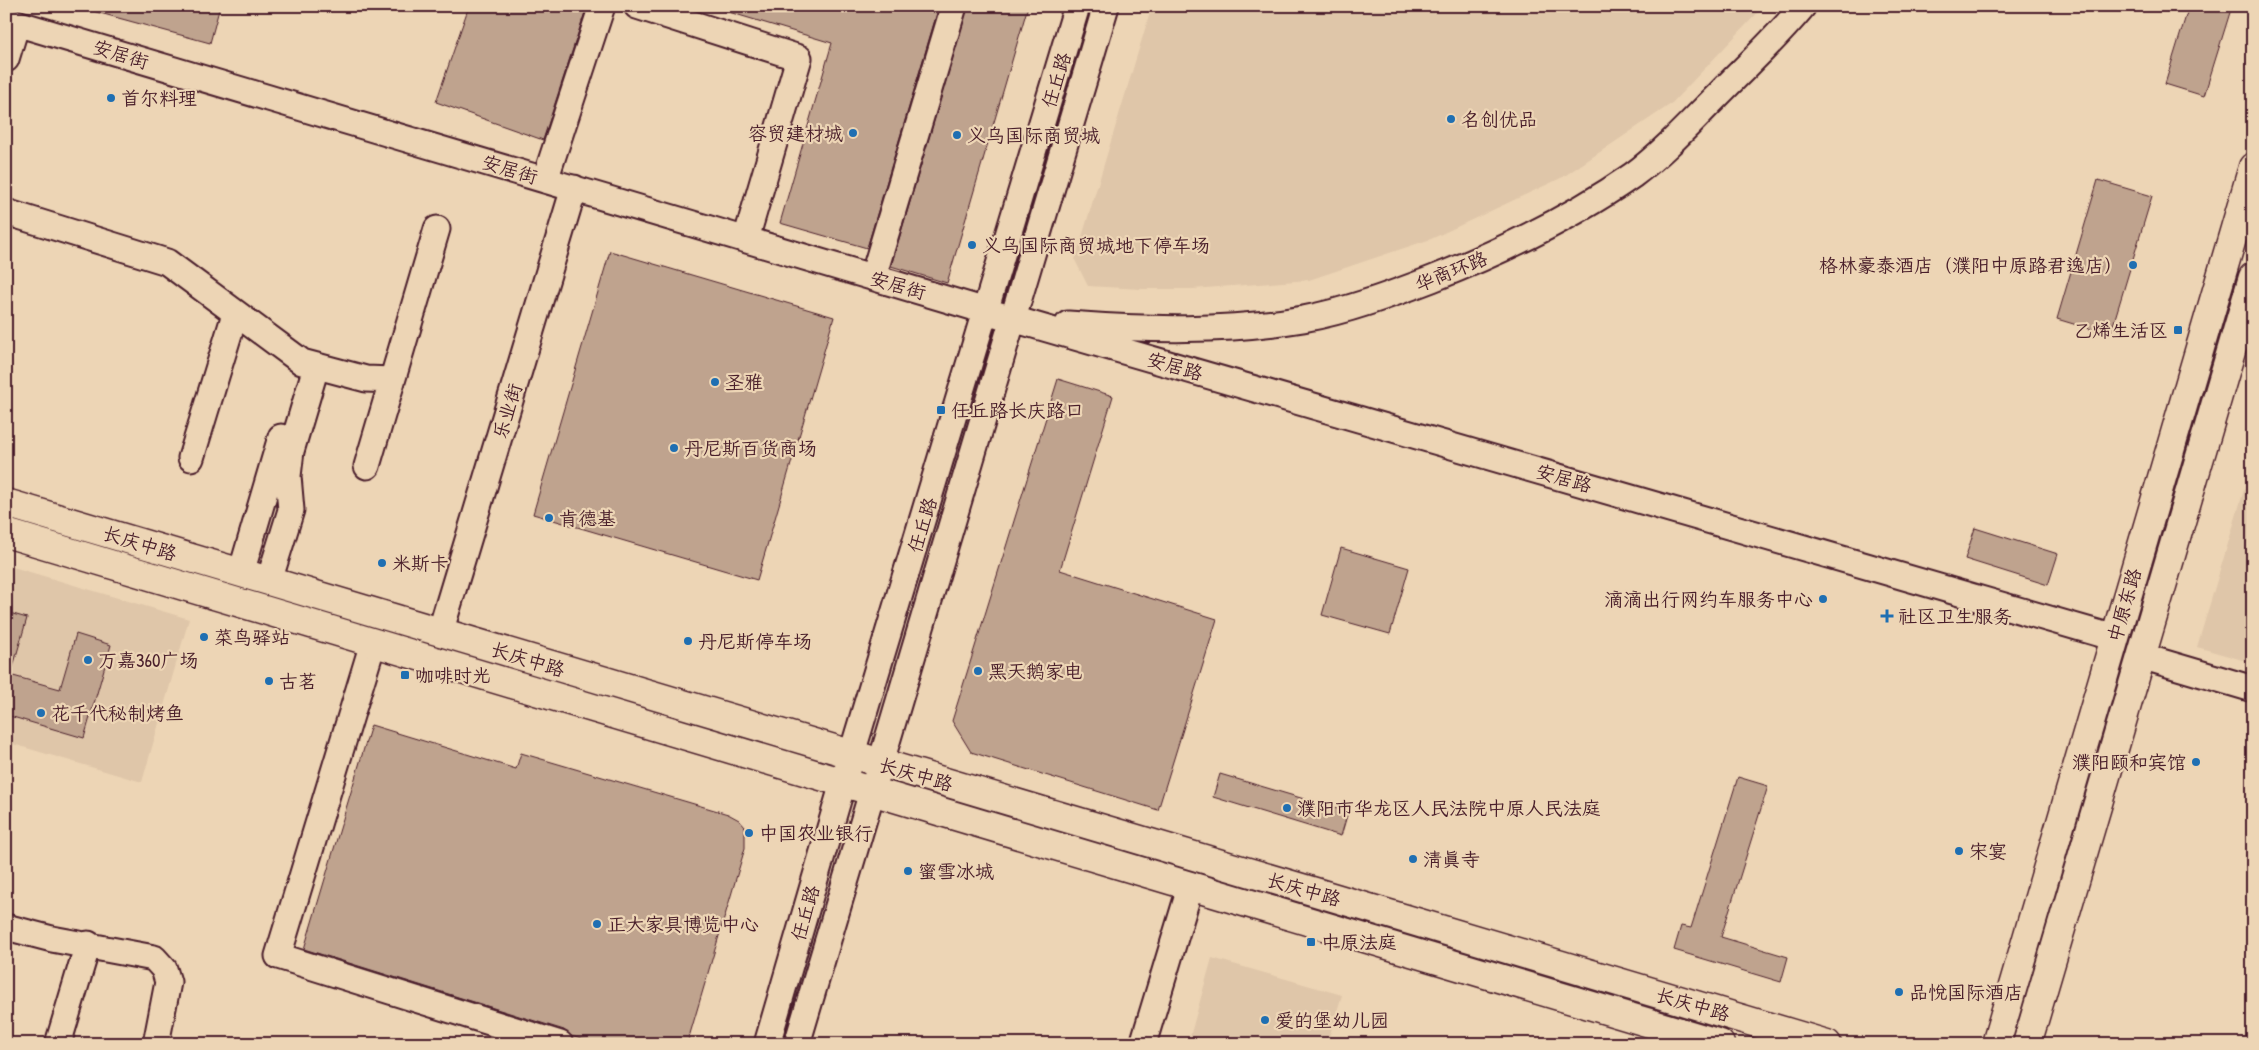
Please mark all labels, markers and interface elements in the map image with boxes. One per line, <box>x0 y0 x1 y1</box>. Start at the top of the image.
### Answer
street label: 安居街 <box>90 33 152 75</box>
street label: 任丘路 <box>1035 49 1077 111</box>
place label: 首尔料理 <box>121 85 197 111</box>
marker: 首尔料理 <box>105 92 117 104</box>
place label: 名创优品 <box>1461 106 1537 132</box>
marker: 名创优品 <box>1445 113 1457 125</box>
place label: 容贸建材城 <box>748 120 843 146</box>
place label: 义乌国际商贸城 <box>967 122 1100 148</box>
marker: 容贸建材城 <box>847 127 859 139</box>
marker: 义乌国际商贸城 <box>951 129 963 141</box>
street label: 安居街 <box>479 148 541 190</box>
place label: 义乌国际商贸城地下停车场 <box>982 232 1210 258</box>
marker: 义乌国际商贸城地下停车场 <box>966 239 978 251</box>
street label: 华商环路 <box>1411 245 1491 297</box>
place label: 格林豪泰酒店（濮阳中原路君逸店） <box>1819 252 2123 278</box>
marker: 格林豪泰酒店（濮阳中原路君逸店） <box>2127 259 2139 271</box>
street label: 安居街 <box>867 265 929 305</box>
place label: 乙烯生活区 <box>2073 317 2168 343</box>
marker: 乙烯生活区 <box>2172 324 2184 336</box>
street label: 安居路 <box>1144 346 1206 386</box>
place label: 圣雅 <box>725 369 763 395</box>
marker: 圣雅 <box>709 376 721 388</box>
street label: 乐业街 <box>486 380 528 442</box>
place label: 任丘路长庆路口 <box>951 397 1084 423</box>
marker: 任丘路长庆路口 <box>935 404 947 416</box>
place label: 丹尼斯百货商场 <box>684 435 817 461</box>
marker: 丹尼斯百货商场 <box>668 442 680 454</box>
street label: 安居路 <box>1533 458 1595 498</box>
street label: 任丘路 <box>901 494 943 556</box>
place label: 肯德基 <box>559 505 616 531</box>
marker: 肯德基 <box>543 512 555 524</box>
street label: 长庆中路 <box>100 519 180 567</box>
place label: 米斯卡 <box>392 550 449 576</box>
marker: 米斯卡 <box>376 557 388 569</box>
street label: 中原东路 <box>2101 565 2147 645</box>
place label: 滴滴出行网约车服务中心 <box>1604 586 1813 612</box>
marker: 滴滴出行网约车服务中心 <box>1817 593 1829 605</box>
place label: 社区卫生服务 <box>1898 603 2012 629</box>
marker: 社区卫生服务 <box>1880 609 1894 623</box>
place label: 菜鸟驿站 <box>214 624 290 650</box>
place label: 丹尼斯停车场 <box>698 628 812 654</box>
marker: 菜鸟驿站 <box>198 631 210 643</box>
street label: 长庆中路 <box>488 635 568 683</box>
marker: 丹尼斯停车场 <box>682 635 694 647</box>
place label: 万嘉360广场 <box>98 647 199 673</box>
marker: 万嘉360广场 <box>82 654 94 666</box>
place label: 黑天鹅家电 <box>988 658 1083 684</box>
place label: 咖啡时光 <box>415 662 491 688</box>
marker: 黑天鹅家电 <box>972 665 984 677</box>
place label: 古茗 <box>279 668 317 694</box>
marker: 咖啡时光 <box>399 669 411 681</box>
marker: 古茗 <box>263 675 275 687</box>
place label: 花千代秘制烤鱼 <box>51 700 184 726</box>
marker: 花千代秘制烤鱼 <box>35 707 47 719</box>
place label: 濮阳颐和宾馆 <box>2072 749 2186 775</box>
street label: 长庆中路 <box>876 751 956 797</box>
marker: 濮阳颐和宾馆 <box>2190 756 2202 768</box>
place label: 濮阳市华龙区人民法院中原人民法庭 <box>1297 795 1601 821</box>
marker: 濮阳市华龙区人民法院中原人民法庭 <box>1281 802 1293 814</box>
place label: 中国农业银行 <box>759 820 873 846</box>
marker: 中国农业银行 <box>743 827 755 839</box>
place label: 宋宴 <box>1969 838 2007 864</box>
marker: 宋宴 <box>1953 845 1965 857</box>
place label: 清真寺 <box>1423 846 1480 872</box>
marker: 清真寺 <box>1407 853 1419 865</box>
place label: 蜜雪冰城 <box>918 858 994 884</box>
marker: 蜜雪冰城 <box>902 865 914 877</box>
street label: 长庆中路 <box>1264 866 1344 912</box>
street label: 任丘路 <box>785 882 825 944</box>
place label: 正大家具博览中心 <box>607 911 759 937</box>
marker: 正大家具博览中心 <box>591 918 603 930</box>
place label: 中原法庭 <box>1321 929 1397 955</box>
marker: 中原法庭 <box>1305 936 1317 948</box>
place label: 品悦国际酒店 <box>1909 979 2023 1005</box>
street label: 长庆中路 <box>1653 981 1733 1027</box>
marker: 品悦国际酒店 <box>1893 986 1905 998</box>
place label: 爱的堡幼儿园 <box>1275 1007 1389 1033</box>
marker: 爱的堡幼儿园 <box>1259 1014 1271 1026</box>

